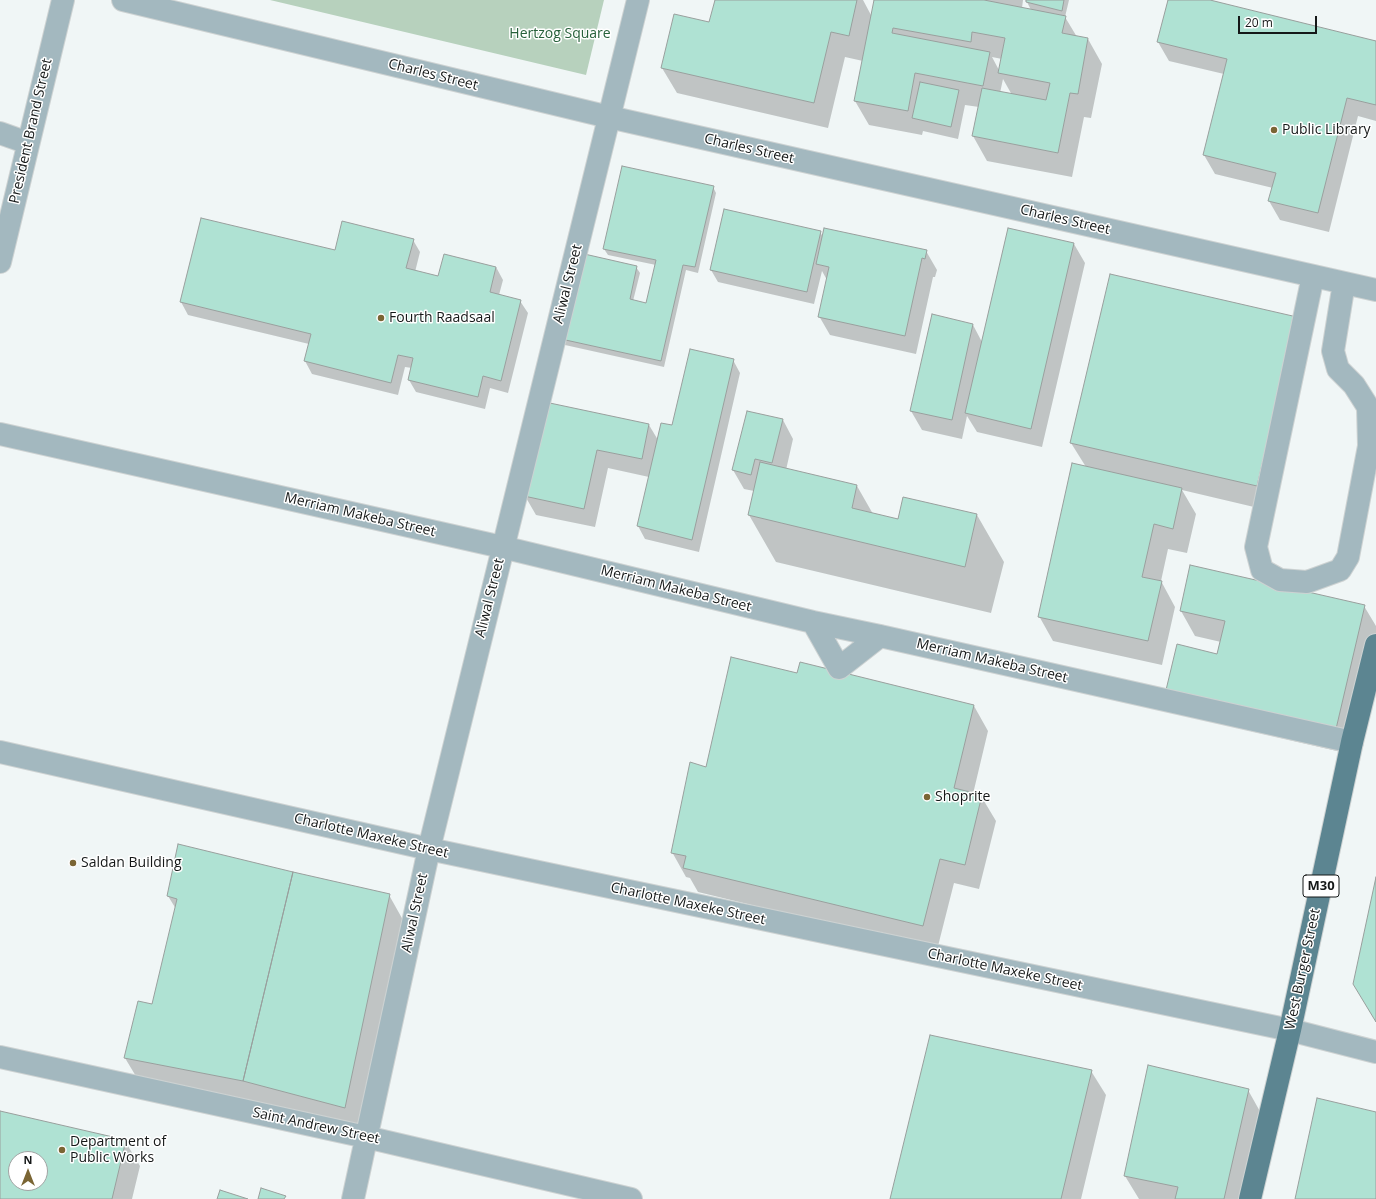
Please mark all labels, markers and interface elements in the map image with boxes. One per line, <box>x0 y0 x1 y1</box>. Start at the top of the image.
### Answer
scale bar <box>1240 8 1319 34</box>
text: 20 m <box>1245 14 1273 31</box>
park label: Hertzog Square <box>509 26 611 42</box>
street label: Charles Street <box>386 56 480 94</box>
street label: President Brand Street <box>6 57 56 205</box>
place label: Public Library <box>1282 122 1371 138</box>
marker: Public Library <box>1269 125 1279 135</box>
street label: Charles Street <box>702 131 796 167</box>
street label: Charles Street <box>1018 202 1112 238</box>
street label: Aliwal Street <box>550 243 586 325</box>
place label: Fourth Raadsaal <box>389 310 495 326</box>
marker: Fourth Raadsaal <box>376 313 386 323</box>
street label: Merriam Makeba Street <box>283 489 437 541</box>
street label: Aliwal Street <box>472 557 508 639</box>
street label: Merriam Makeba Street <box>599 562 753 616</box>
street label: Merriam Makeba Street <box>915 635 1069 687</box>
place label: Shoprite <box>935 789 990 805</box>
marker: Shoprite <box>922 792 932 802</box>
street label: Charlotte Maxeke Street <box>292 810 450 862</box>
place label: Saldan Building <box>81 855 182 871</box>
marker: Saldan Building <box>68 858 78 868</box>
street label: Aliwal Street <box>398 872 432 954</box>
road number: M30 <box>1303 875 1339 897</box>
street label: Charlotte Maxeke Street <box>609 879 767 929</box>
street label: West Burger Street <box>1282 907 1324 1031</box>
street label: Charlotte Maxeke Street <box>926 945 1084 995</box>
street label: Saint Andrew Street <box>251 1104 381 1148</box>
place label: Department of Public Works <box>70 1134 166 1166</box>
marker: Department of Public Works <box>57 1145 67 1155</box>
north arrow <box>8 1151 48 1191</box>
text: N <box>24 1152 32 1167</box>

